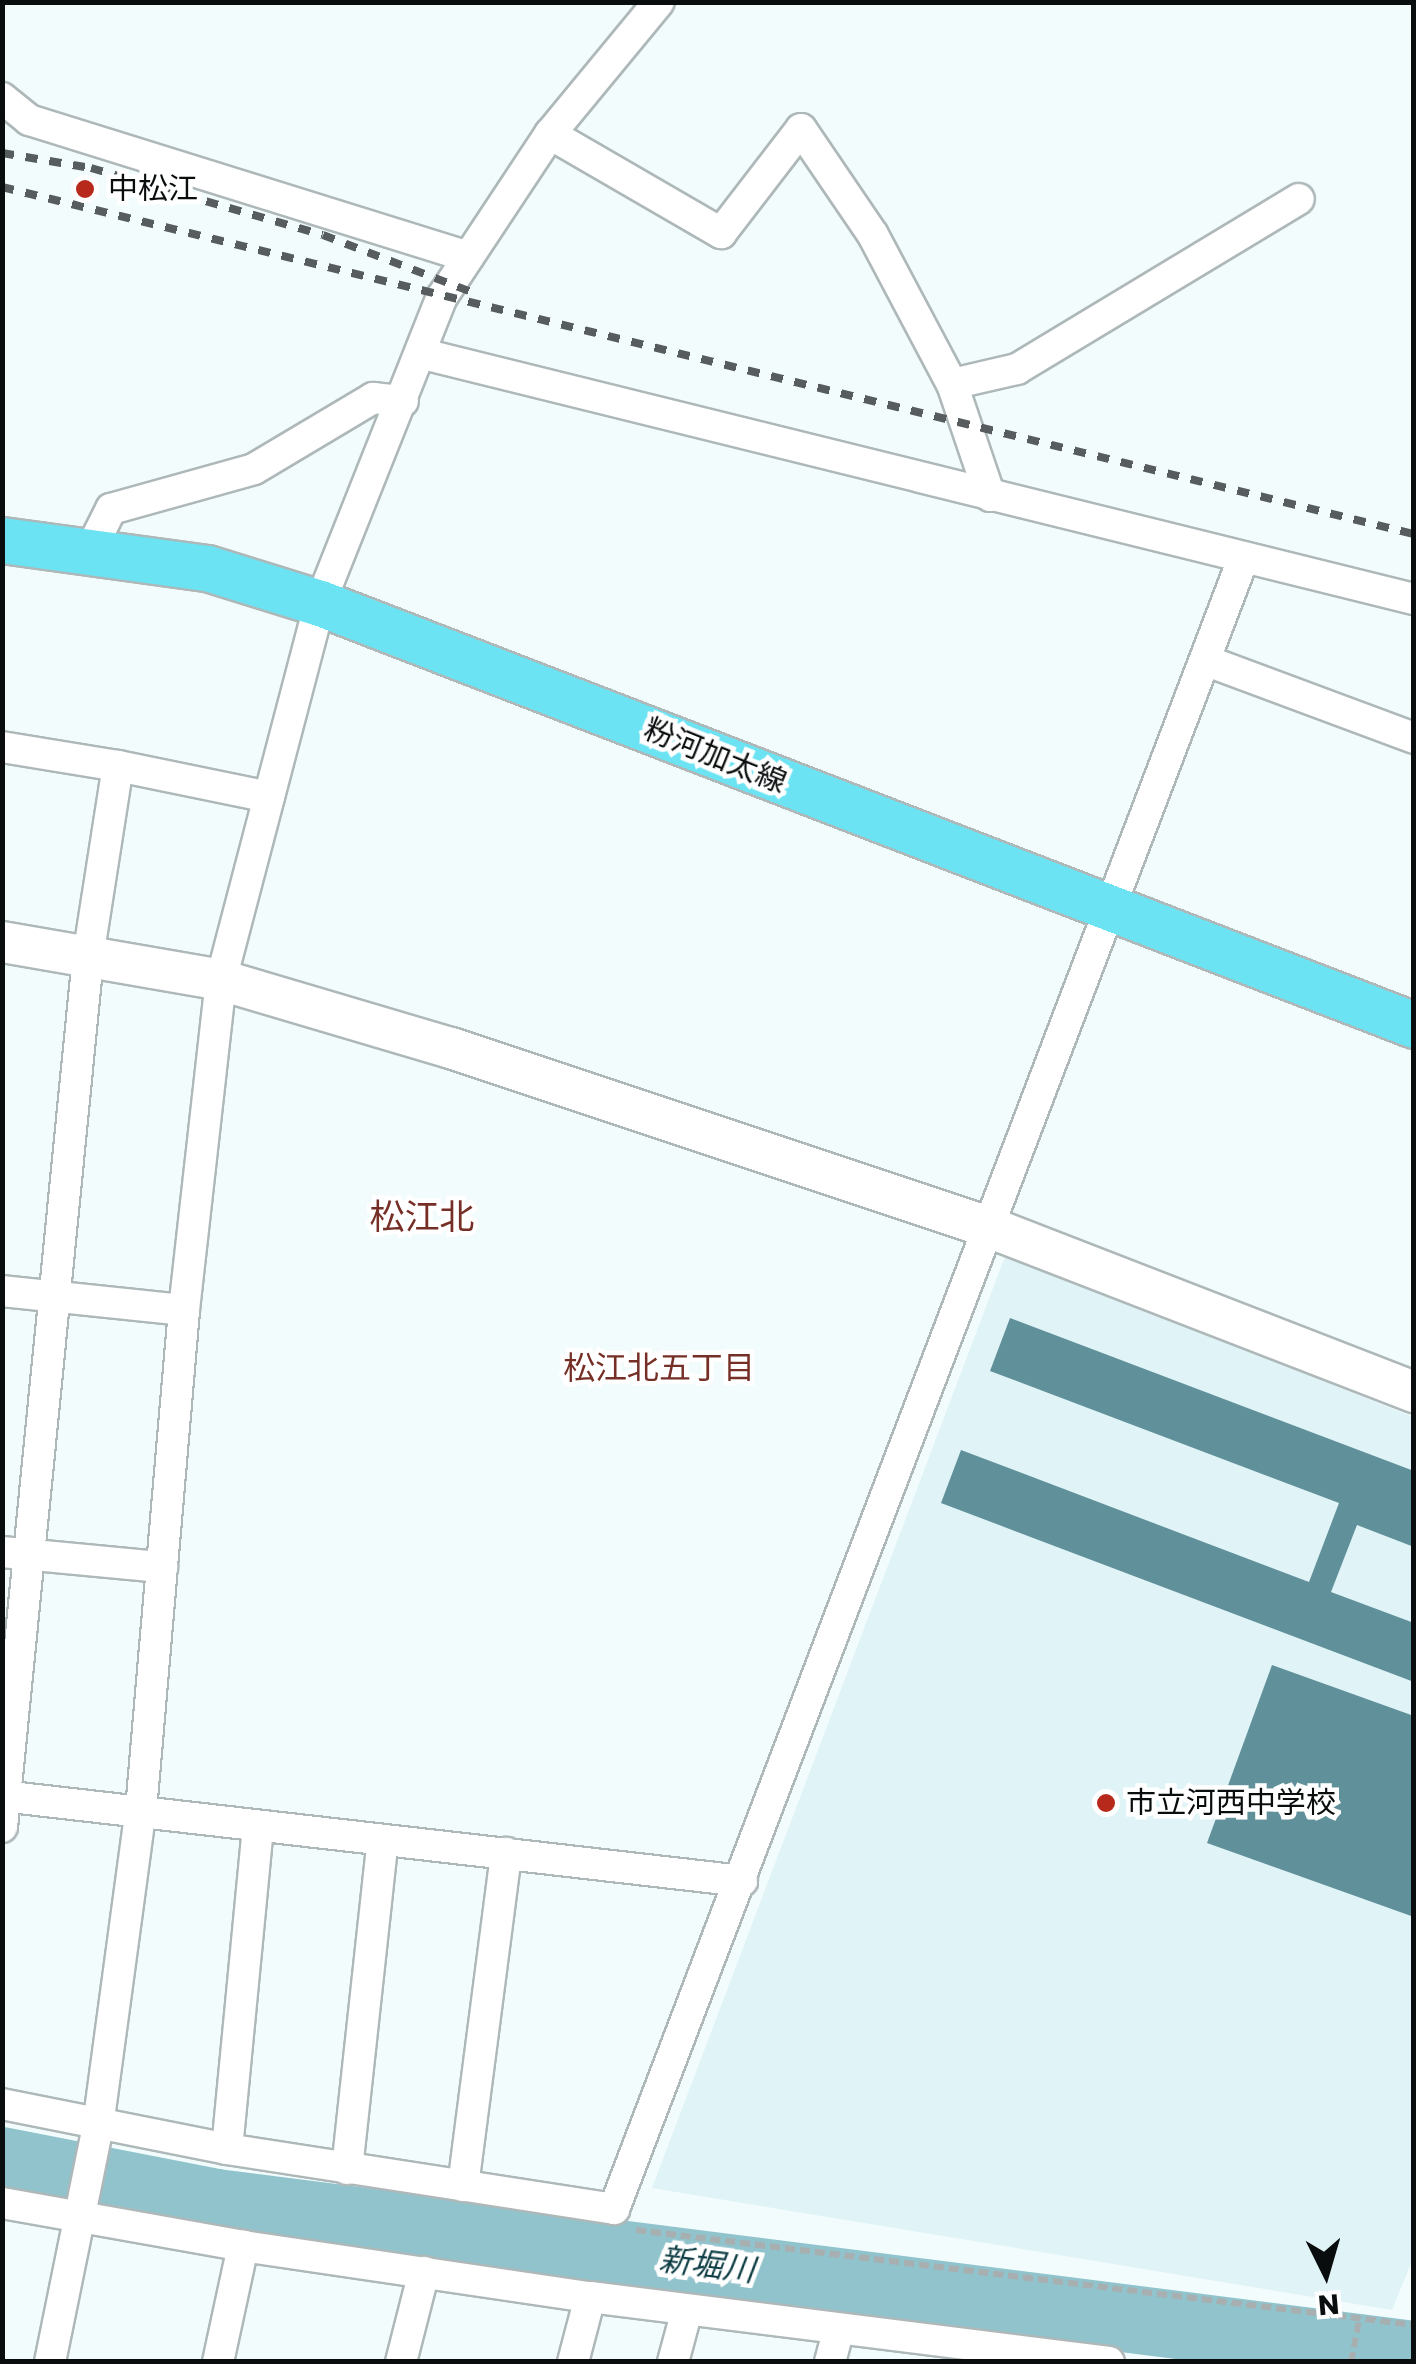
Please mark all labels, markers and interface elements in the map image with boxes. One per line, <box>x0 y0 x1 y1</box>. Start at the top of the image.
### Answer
place label: 中松江 <box>108 171 198 207</box>
marker: 中松江 <box>72 176 98 202</box>
street label: 粉河加太線 <box>639 711 791 801</box>
district label: 松江北 <box>370 1196 474 1238</box>
district label: 松江北五丁目 <box>563 1349 755 1387</box>
place label: 市立河西中学校 <box>1126 1785 1336 1821</box>
marker: 市立河西中学校 <box>1095 1792 1117 1814</box>
north arrow <box>1276 2224 1376 2324</box>
water label: 新堀川 <box>657 2240 757 2290</box>
text: N <box>1316 2284 1341 2325</box>

